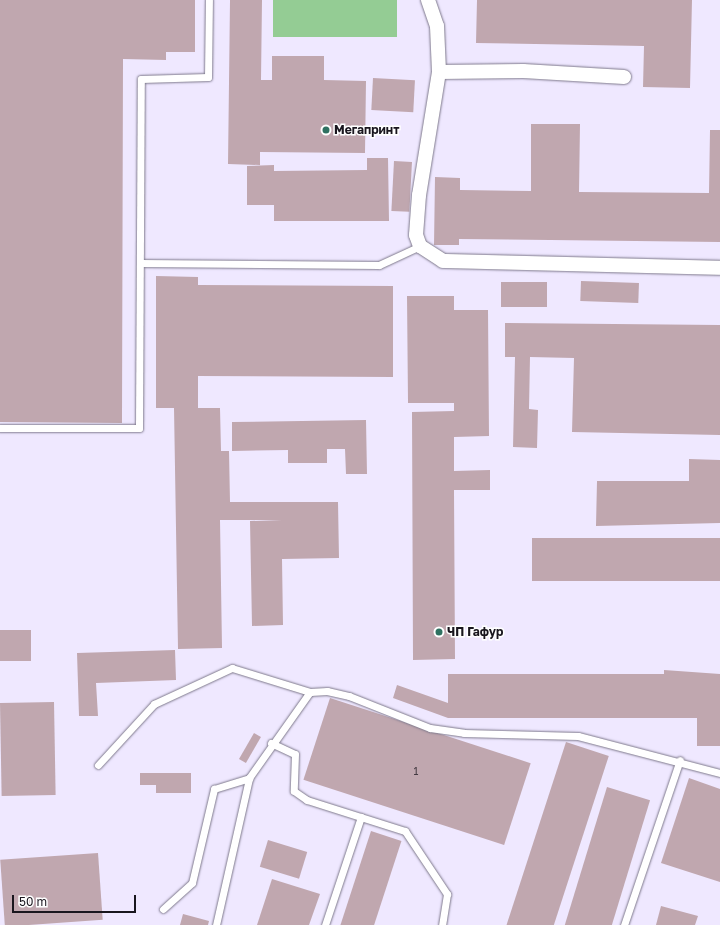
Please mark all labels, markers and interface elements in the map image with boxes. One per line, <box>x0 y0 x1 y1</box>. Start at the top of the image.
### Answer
place label: Мегапринт <box>334 123 399 137</box>
marker: Мегапринт <box>321 125 331 135</box>
place label: ЧП Гафур <box>447 625 503 639</box>
marker: ЧП Гафур <box>434 627 444 637</box>
house number: 1 <box>414 766 418 778</box>
scale bar <box>14 887 138 913</box>
text: 50 m <box>19 894 47 909</box>

